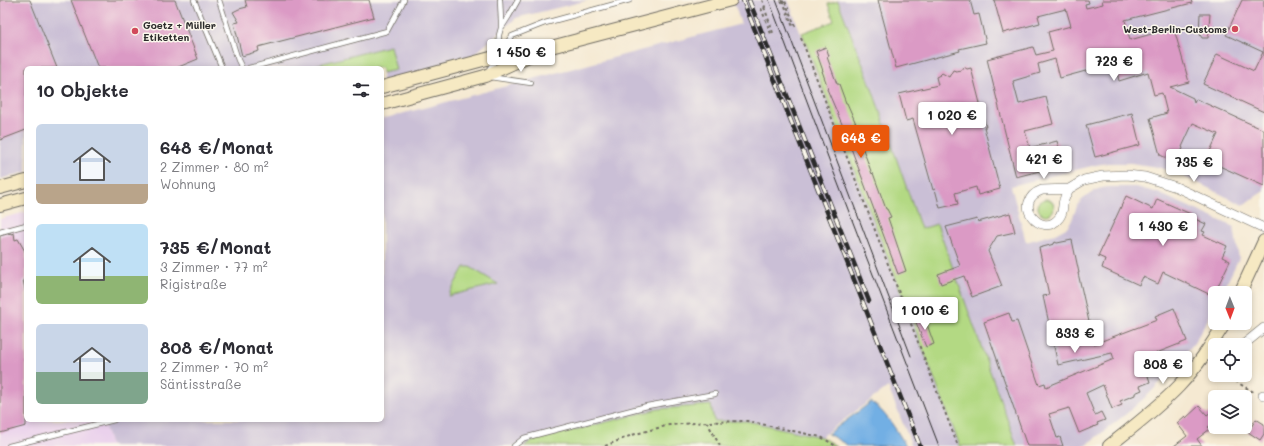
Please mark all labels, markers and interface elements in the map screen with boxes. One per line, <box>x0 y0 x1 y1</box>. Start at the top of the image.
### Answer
place label: Goetz + Müller Etiketten <box>143 18 216 44</box>
place label: West-Berlin-Customs <box>1123 22 1227 36</box>
marker: West-Berlin-Customs <box>1230 24 1240 34</box>
marker: Goetz + Müller Etiketten <box>130 26 140 36</box>
pin: 1 450 € <box>484 39 558 73</box>
text: 1 450 € <box>496 43 546 60</box>
pin: 723 € <box>1086 48 1142 82</box>
text: 723 € <box>1095 52 1133 69</box>
text: 10 Objekte <box>36 79 129 101</box>
icon: filters <box>350 79 372 101</box>
pin: 1 020 € <box>915 102 989 136</box>
text: 1 020 € <box>927 106 977 123</box>
pin: 648 € <box>833 125 889 159</box>
text: 648 € <box>841 129 881 146</box>
text: 648 €/Monat <box>160 136 273 158</box>
icon: home <box>68 140 116 188</box>
pin: 421 € <box>1016 146 1072 180</box>
pin: 735 € <box>1166 149 1222 183</box>
text: 421 € <box>1026 150 1062 167</box>
text: 735 € <box>1175 153 1213 170</box>
text: 2 Zimmer · 80 m² <box>160 158 269 175</box>
text: Wohnung <box>160 175 216 192</box>
pin: 1 430 € <box>1126 213 1200 247</box>
text: 1 430 € <box>1138 217 1188 234</box>
text: 735 €/Monat <box>160 236 271 258</box>
icon: home <box>68 240 116 288</box>
text: 3 Zimmer · 77 m² <box>160 258 268 275</box>
text: Rigistraße <box>160 275 227 292</box>
north arrow <box>1208 286 1252 330</box>
map controls <box>1208 286 1252 434</box>
pin: 1 010 € <box>888 297 962 331</box>
text: 1 010 € <box>901 301 949 318</box>
pin: 833 € <box>1047 320 1103 354</box>
text: 833 € <box>1056 324 1094 341</box>
text: 808 €/Monat <box>160 336 274 358</box>
button: locate <box>1208 338 1252 382</box>
icon: home <box>68 340 116 388</box>
pin: 808 € <box>1135 351 1191 385</box>
text: 808 € <box>1143 355 1183 372</box>
text: 2 Zimmer · 70 m² <box>160 358 268 375</box>
text: Säntisstraße <box>160 375 242 392</box>
button: layers <box>1208 390 1252 434</box>

